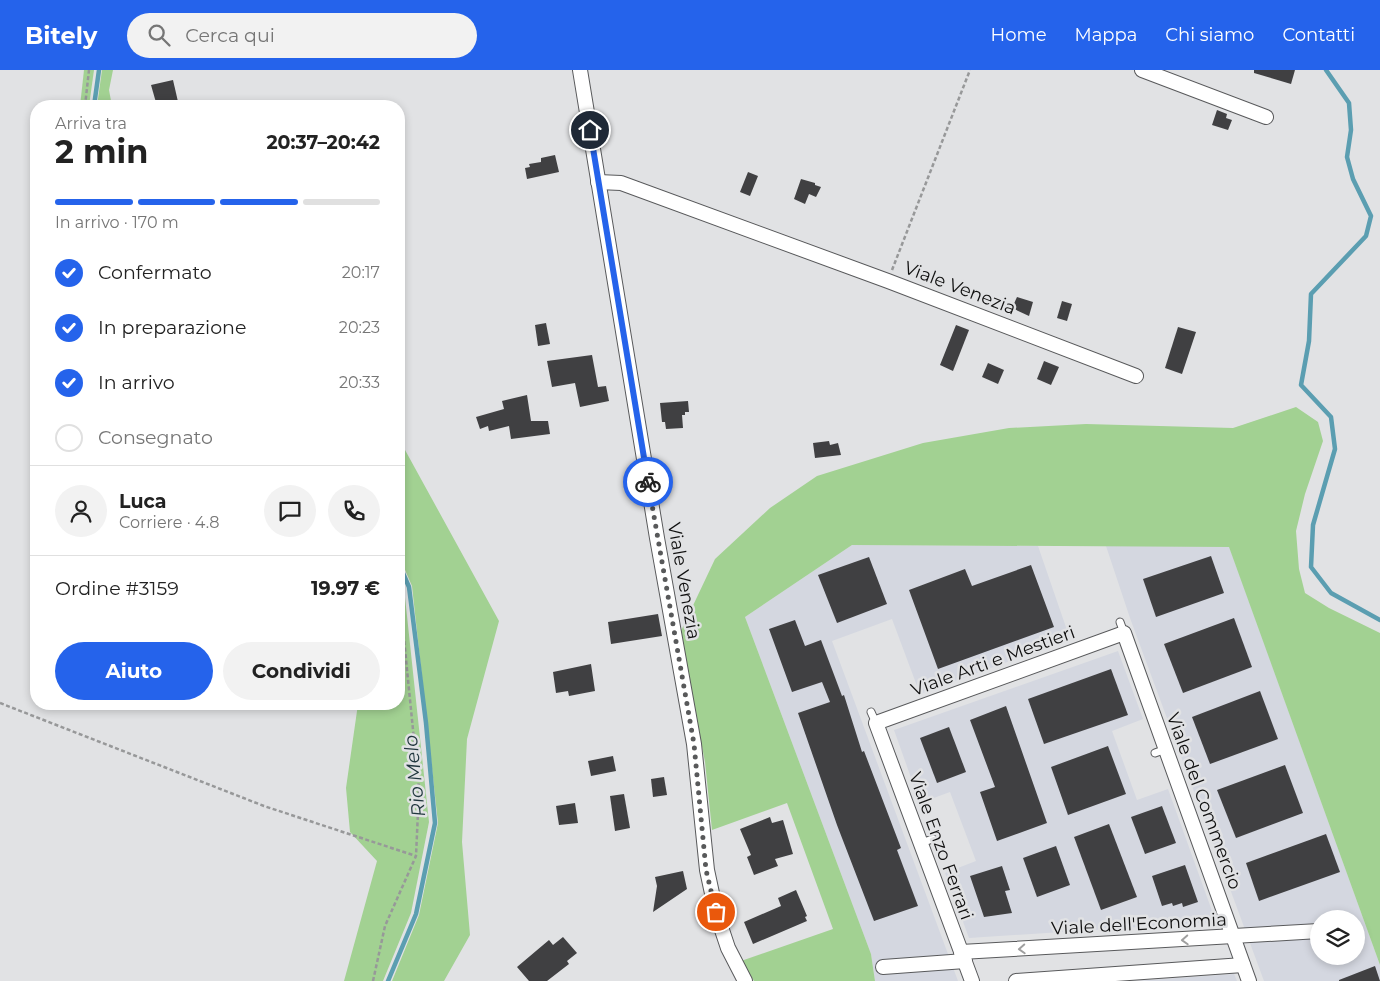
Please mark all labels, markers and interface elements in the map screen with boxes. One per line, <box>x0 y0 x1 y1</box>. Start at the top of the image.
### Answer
search box <box>127 13 477 58</box>
text: Bitely <box>25 21 97 50</box>
icon: search <box>145 21 173 49</box>
text: Cerca qui <box>185 24 275 47</box>
text: Home <box>991 24 1047 46</box>
text: Mappa <box>1075 24 1137 46</box>
text: Chi siamo <box>1165 24 1254 46</box>
text: Contatti <box>1282 24 1355 46</box>
pin <box>569 109 611 151</box>
text: Arriva tra <box>55 114 127 133</box>
icon: home <box>576 116 604 144</box>
text: 20:37–20:42 <box>266 131 380 154</box>
text: 2 min <box>55 132 148 171</box>
text: In arrivo · 170 m <box>55 213 179 232</box>
street label: Viale Venezia <box>901 257 1019 319</box>
icon: check <box>55 259 83 287</box>
text: Confermato <box>98 261 212 284</box>
text: 20:17 <box>342 263 380 282</box>
icon: check <box>55 314 83 342</box>
text: In preparazione <box>98 316 246 339</box>
text: 20:23 <box>339 318 380 337</box>
icon: check <box>55 369 83 397</box>
text: In arrivo <box>98 371 175 394</box>
text: 20:33 <box>339 373 380 392</box>
text: Consegnato <box>98 426 213 449</box>
courier <box>623 457 673 507</box>
icon: bike <box>634 468 662 496</box>
button: person <box>55 485 107 537</box>
button: chat <box>264 485 316 537</box>
button: phone <box>328 485 380 537</box>
text: Luca <box>119 490 166 513</box>
text: Corriere · 4.8 <box>119 513 220 532</box>
street label: Viale Venezia <box>663 521 705 641</box>
text: Ordine #3159 <box>55 577 179 600</box>
text: 19.97 € <box>311 577 380 600</box>
street label: Viale Arti e Mestieri <box>908 621 1078 701</box>
button: Aiuto <box>55 642 213 700</box>
button: Condividi <box>223 642 380 700</box>
street label: Viale del Commercio <box>1162 710 1246 892</box>
water label: Rio Melo <box>399 734 430 818</box>
street label: Viale Enzo Ferrari <box>904 769 978 923</box>
pin <box>695 891 737 933</box>
icon: bag <box>702 898 730 926</box>
street label: Viale dell'Economia <box>1051 908 1227 940</box>
map controls <box>1310 910 1365 965</box>
button: layers <box>1310 910 1365 965</box>
one-way arrow <box>1180 934 1188 945</box>
one-way arrow <box>1018 943 1026 954</box>

